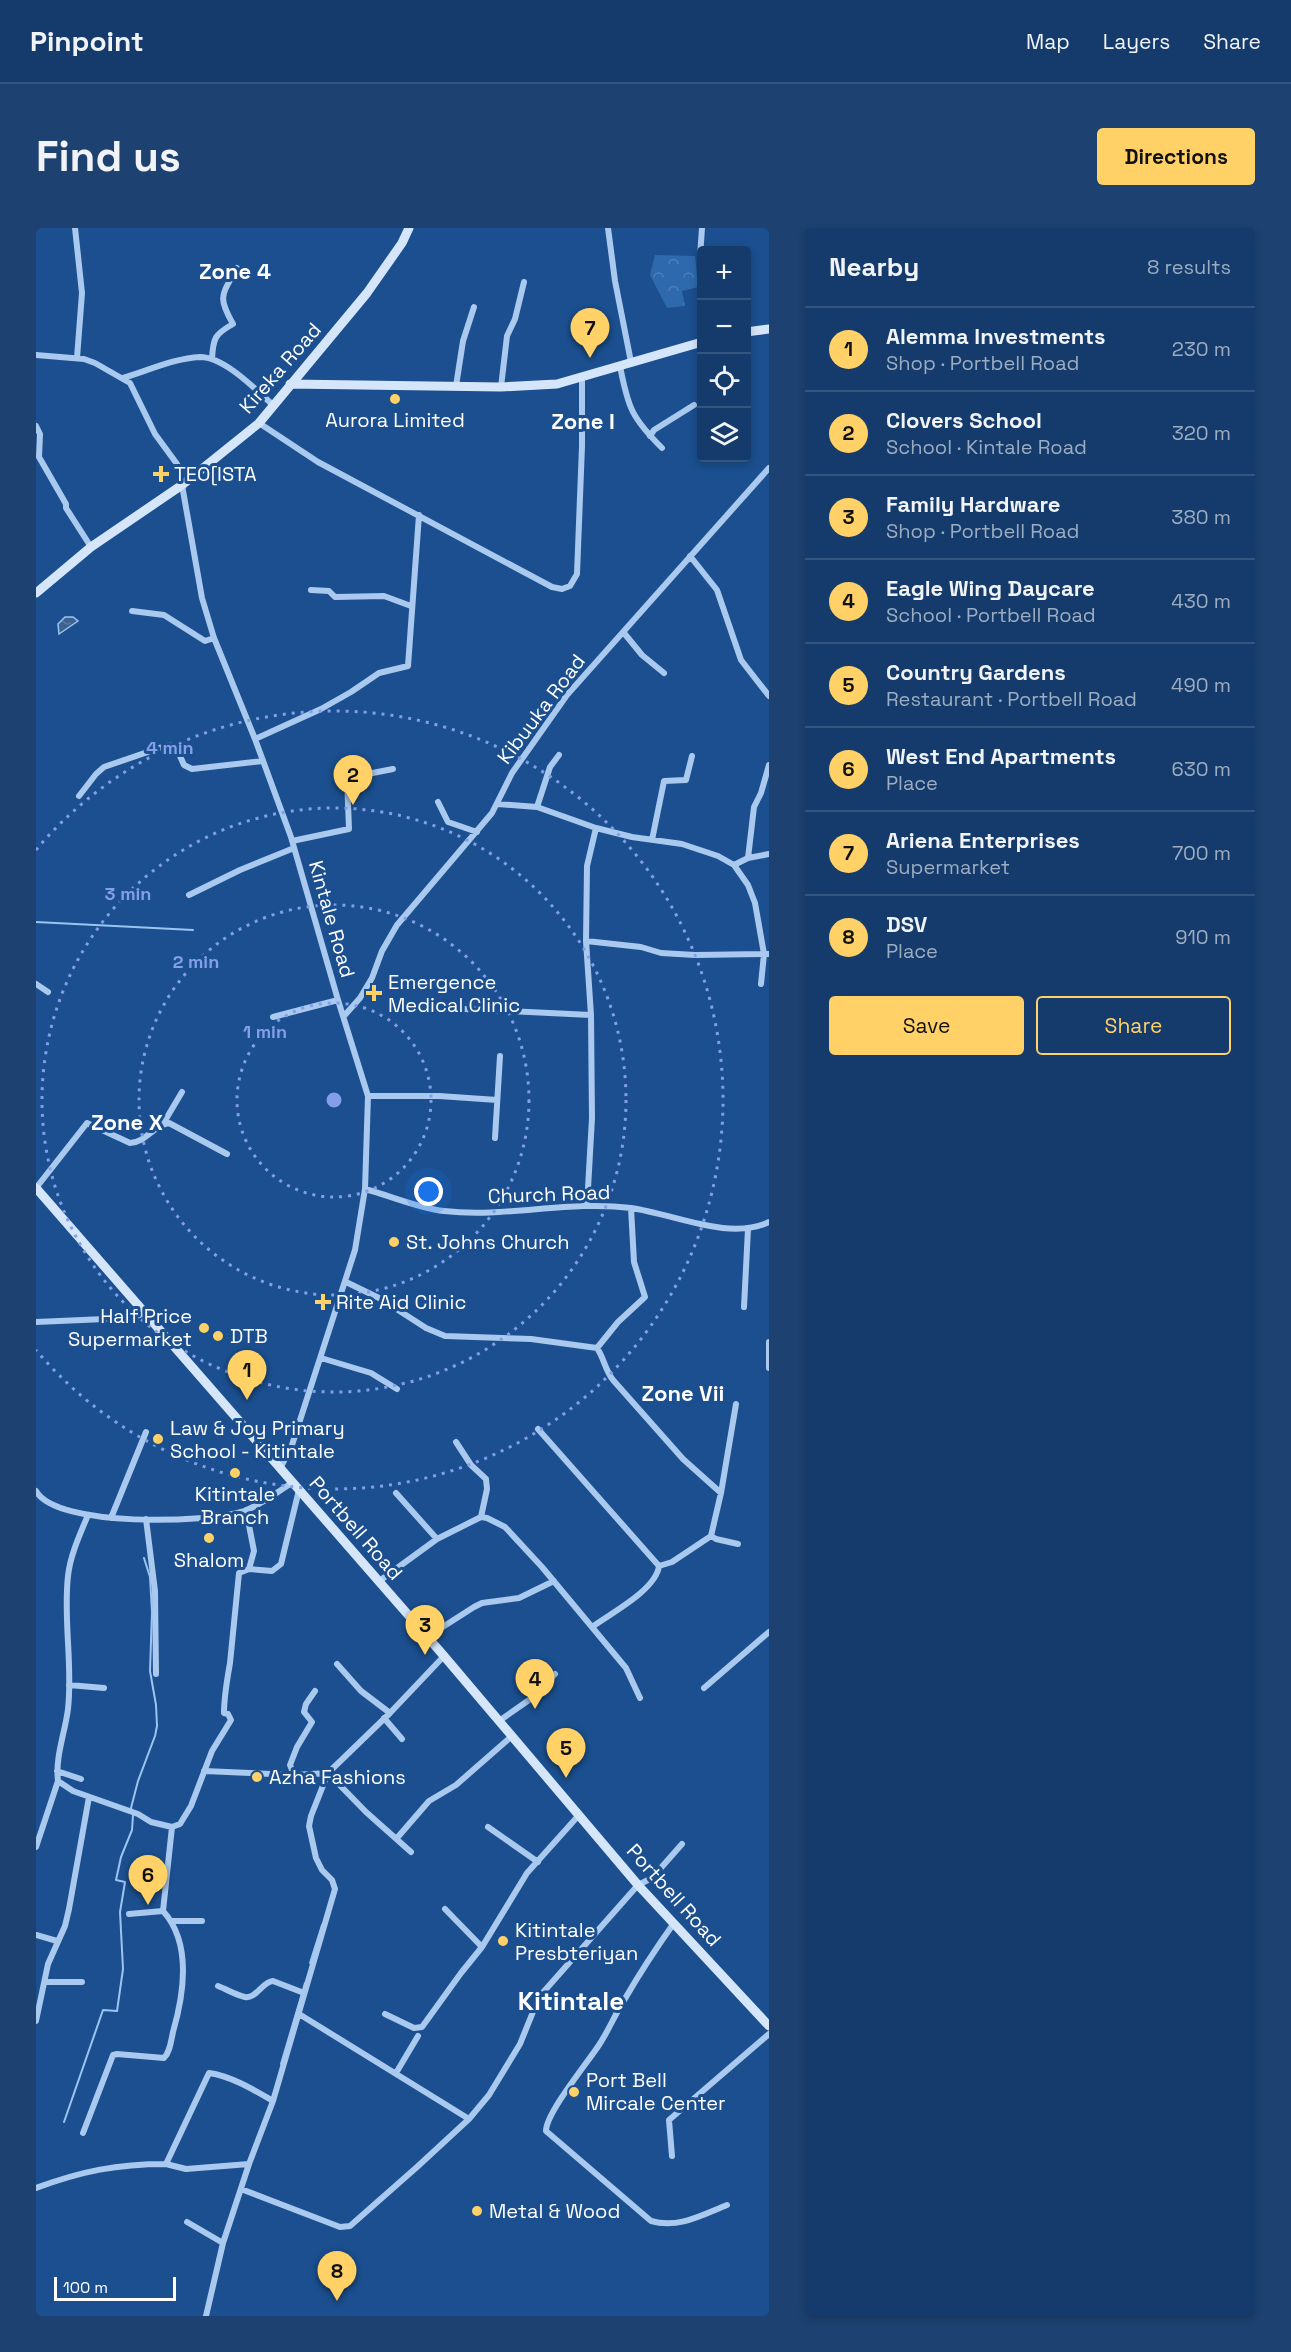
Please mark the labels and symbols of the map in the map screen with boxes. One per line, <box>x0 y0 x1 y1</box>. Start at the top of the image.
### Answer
district label: Zone 4 <box>199 257 271 285</box>
pin: 7 <box>570 308 610 358</box>
street label: Kireka Road <box>233 317 327 419</box>
marker: Aurora Limited <box>388 392 402 406</box>
place label: Aurora Limited <box>325 407 465 433</box>
district label: Zone I <box>551 407 615 435</box>
place label: TEO[ISTA <box>174 461 257 487</box>
marker: TEO[ISTA <box>152 465 170 483</box>
street label: Kibuuka Road <box>491 649 591 769</box>
text: 4 min <box>146 736 194 759</box>
pin: 2 <box>334 756 372 805</box>
street label: Kintale Road <box>303 857 361 981</box>
text: 3 min <box>105 882 151 905</box>
text: 2 min <box>173 950 219 973</box>
place label: Emergence Medical Clinic <box>388 969 520 1018</box>
marker: Emergence Medical Clinic <box>365 984 383 1002</box>
text: 1 min <box>243 1020 287 1043</box>
centre of rings <box>324 1090 344 1110</box>
district label: Zone X <box>91 1108 163 1136</box>
your location <box>414 1177 443 1206</box>
street label: Church Road <box>487 1179 611 1209</box>
place label: St. Johns Church <box>406 1229 570 1255</box>
marker: St. Johns Church <box>387 1235 401 1249</box>
place label: Rite Aid Clinic <box>336 1289 466 1315</box>
marker: Rite Aid Clinic <box>314 1293 332 1311</box>
place label: Half Price Supermarket <box>68 1303 192 1352</box>
marker: Half Price Supermarket <box>197 1321 211 1335</box>
place label: DTB <box>230 1323 268 1349</box>
marker: DTB <box>211 1329 225 1343</box>
pin: 1 <box>228 1350 266 1400</box>
district label: Zone Vii <box>642 1379 724 1407</box>
place label: Law & Joy Primary School - Kitintale <box>170 1415 345 1464</box>
marker: Law & Joy Primary School - Kitintale <box>151 1432 165 1446</box>
marker: Kitintale Branch <box>228 1466 242 1480</box>
street label: Portbell Road <box>304 1471 408 1585</box>
place label: Kitintale Branch <box>195 1481 275 1530</box>
marker: Shalom <box>202 1531 216 1545</box>
place label: Shalom <box>174 1547 244 1573</box>
pin: 3 <box>406 1606 444 1655</box>
pin: 4 <box>516 1660 554 1709</box>
pin: 5 <box>546 1728 586 1778</box>
place label: Azha Fashions <box>269 1764 406 1790</box>
marker: Azha Fashions <box>250 1770 264 1784</box>
street label: Portbell Road <box>621 1838 727 1952</box>
pin: 6 <box>128 1856 168 1905</box>
place label: Kitintale Presbteriyan <box>515 1917 638 1966</box>
marker: Kitintale Presbteriyan <box>496 1934 510 1948</box>
district label: Kitintale <box>518 1984 624 2018</box>
place label: Port Bell Mircale Center <box>586 2067 726 2116</box>
marker: Port Bell Mircale Center <box>567 2085 581 2099</box>
place label: Metal & Wood <box>489 2198 620 2224</box>
marker: Metal & Wood <box>470 2204 484 2218</box>
pin: 8 <box>318 2252 356 2301</box>
scale bar <box>54 2274 176 2302</box>

